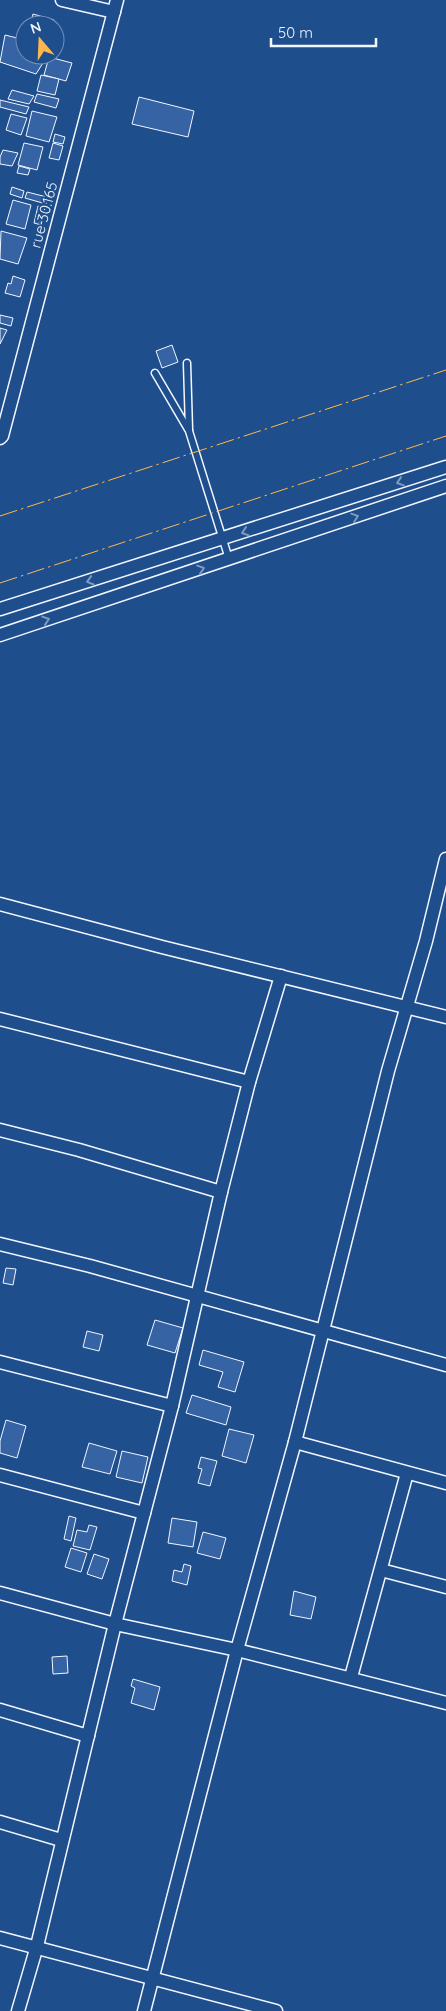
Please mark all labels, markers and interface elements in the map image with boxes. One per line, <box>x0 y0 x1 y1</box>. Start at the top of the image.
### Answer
north arrow <box>15 15 65 65</box>
scale bar <box>271 15 376 47</box>
text: N <box>28 18 44 38</box>
text: 50 m <box>278 23 313 42</box>
street label: rue 30.165 <box>26 180 61 250</box>
one-way arrow <box>396 476 404 486</box>
one-way arrow <box>350 513 358 523</box>
one-way arrow <box>241 526 250 536</box>
one-way arrow <box>196 564 204 574</box>
one-way arrow <box>86 575 95 585</box>
one-way arrow <box>42 615 50 625</box>

